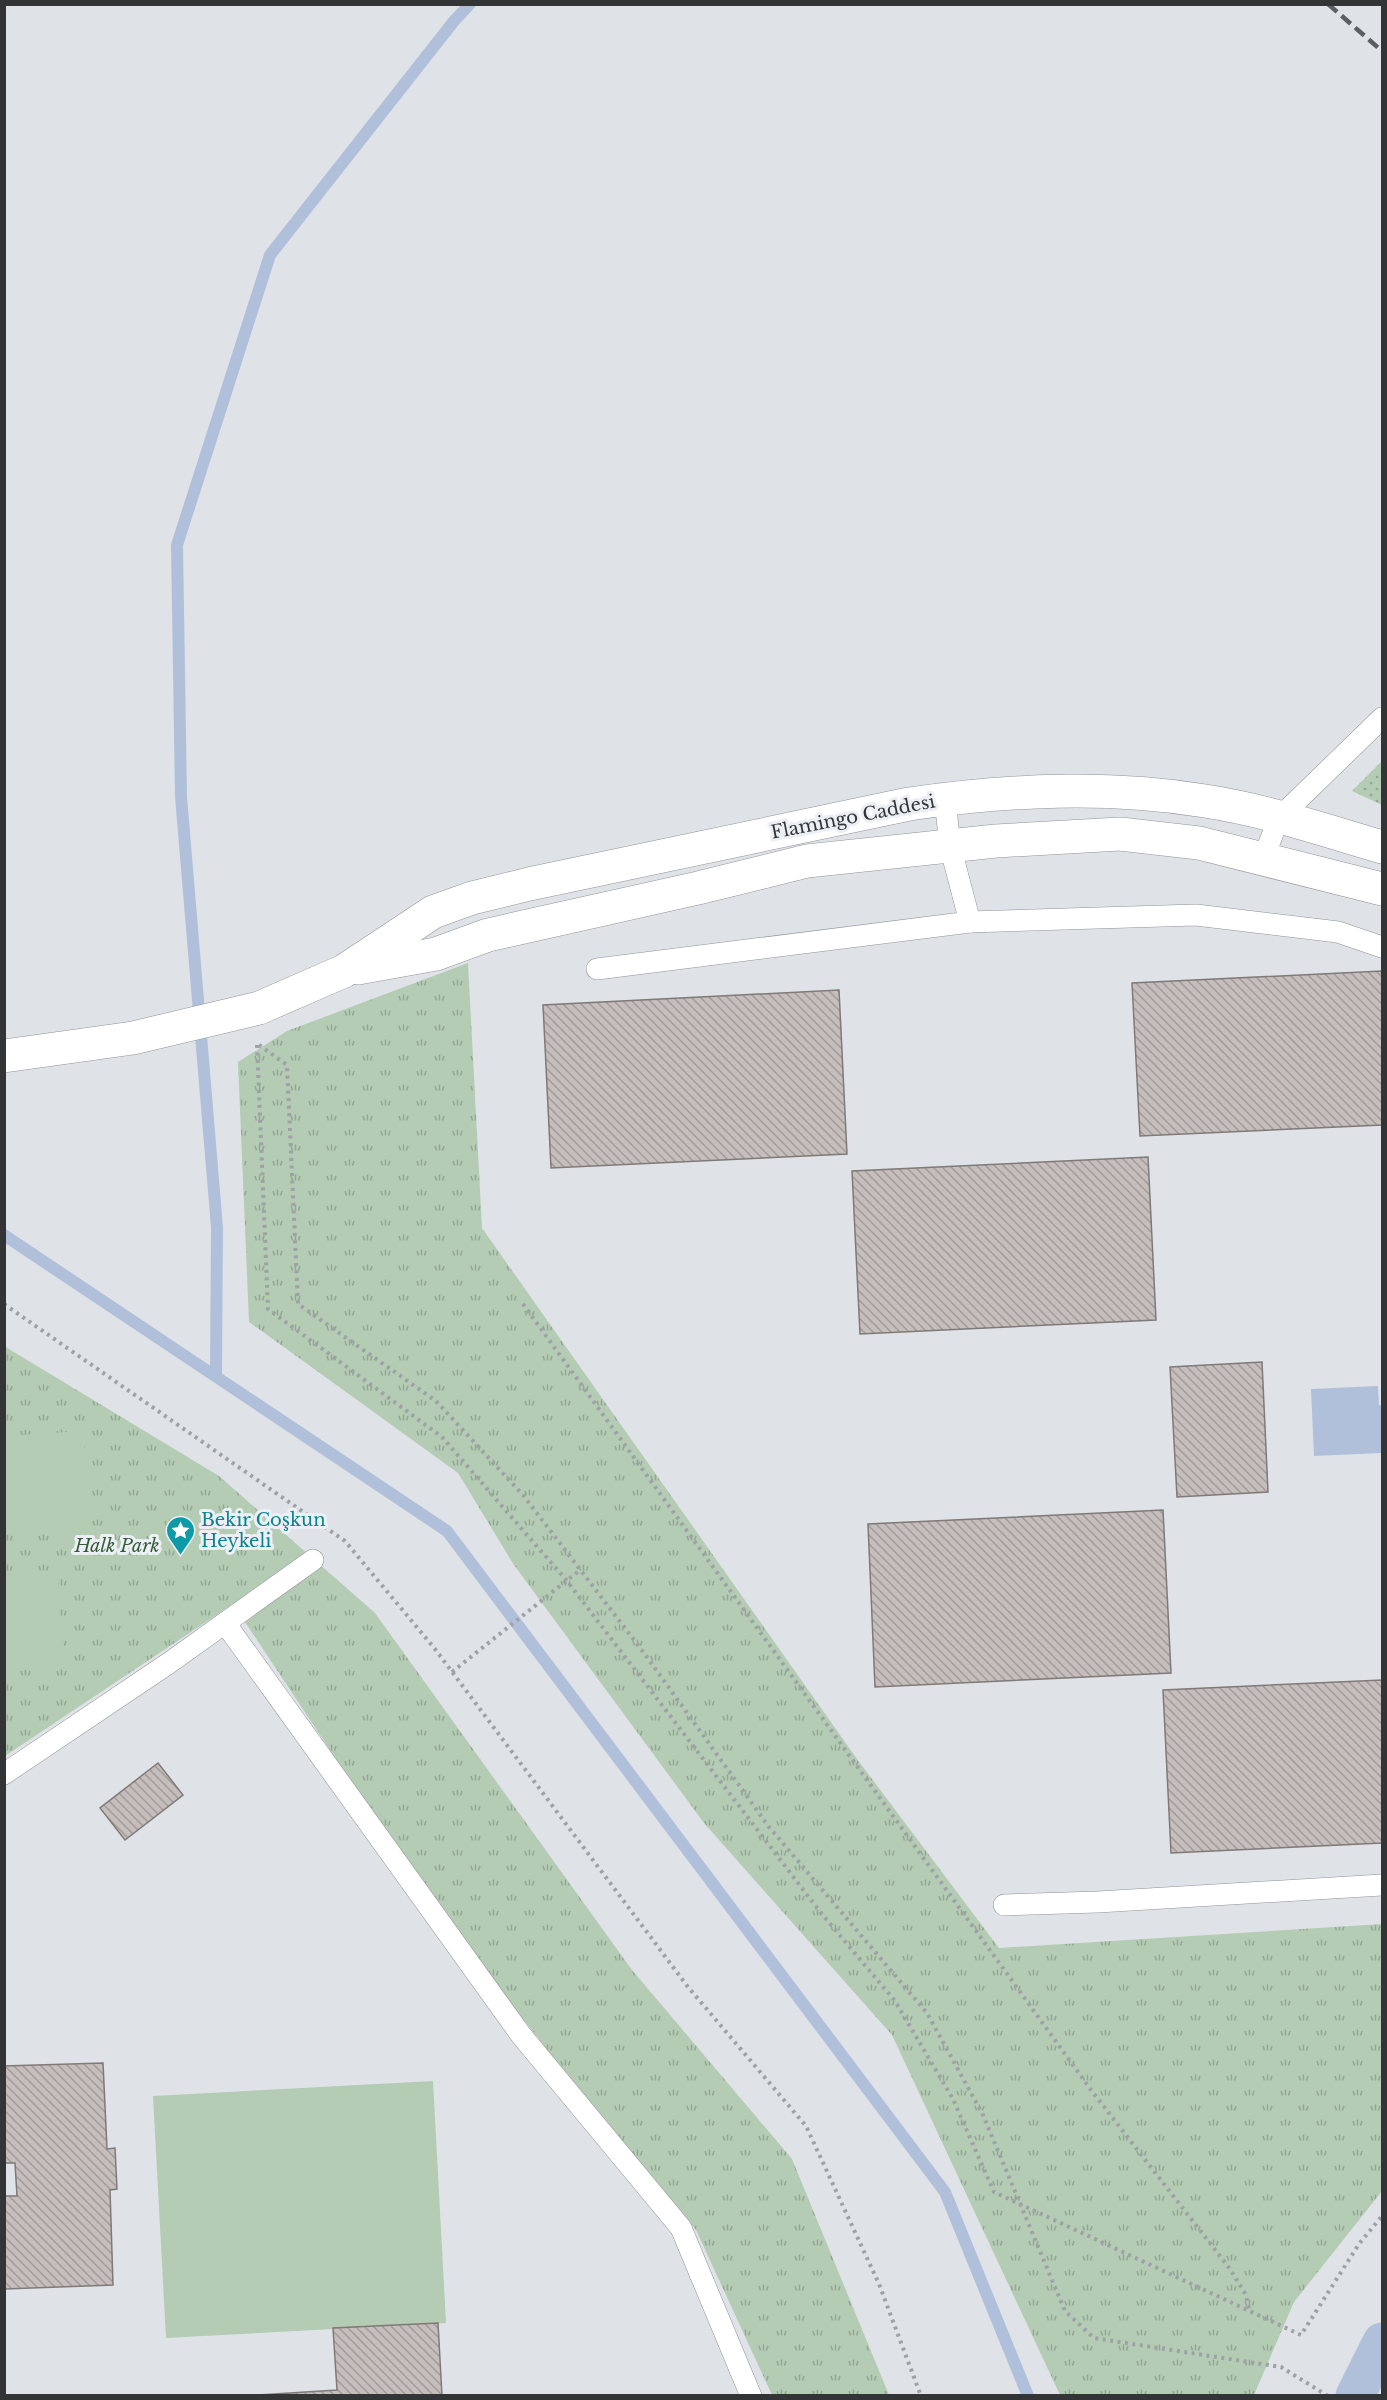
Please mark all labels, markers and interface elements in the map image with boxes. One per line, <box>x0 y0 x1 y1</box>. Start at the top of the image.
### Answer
street label: Flamingo Caddesi <box>769 790 937 844</box>
place label: Bekir Coşkun Heykeli <box>201 1509 326 1552</box>
place icon: Bekir Coşkun Heykeli <box>164 1514 196 1556</box>
park label: Halk Park <box>73 1535 160 1557</box>

